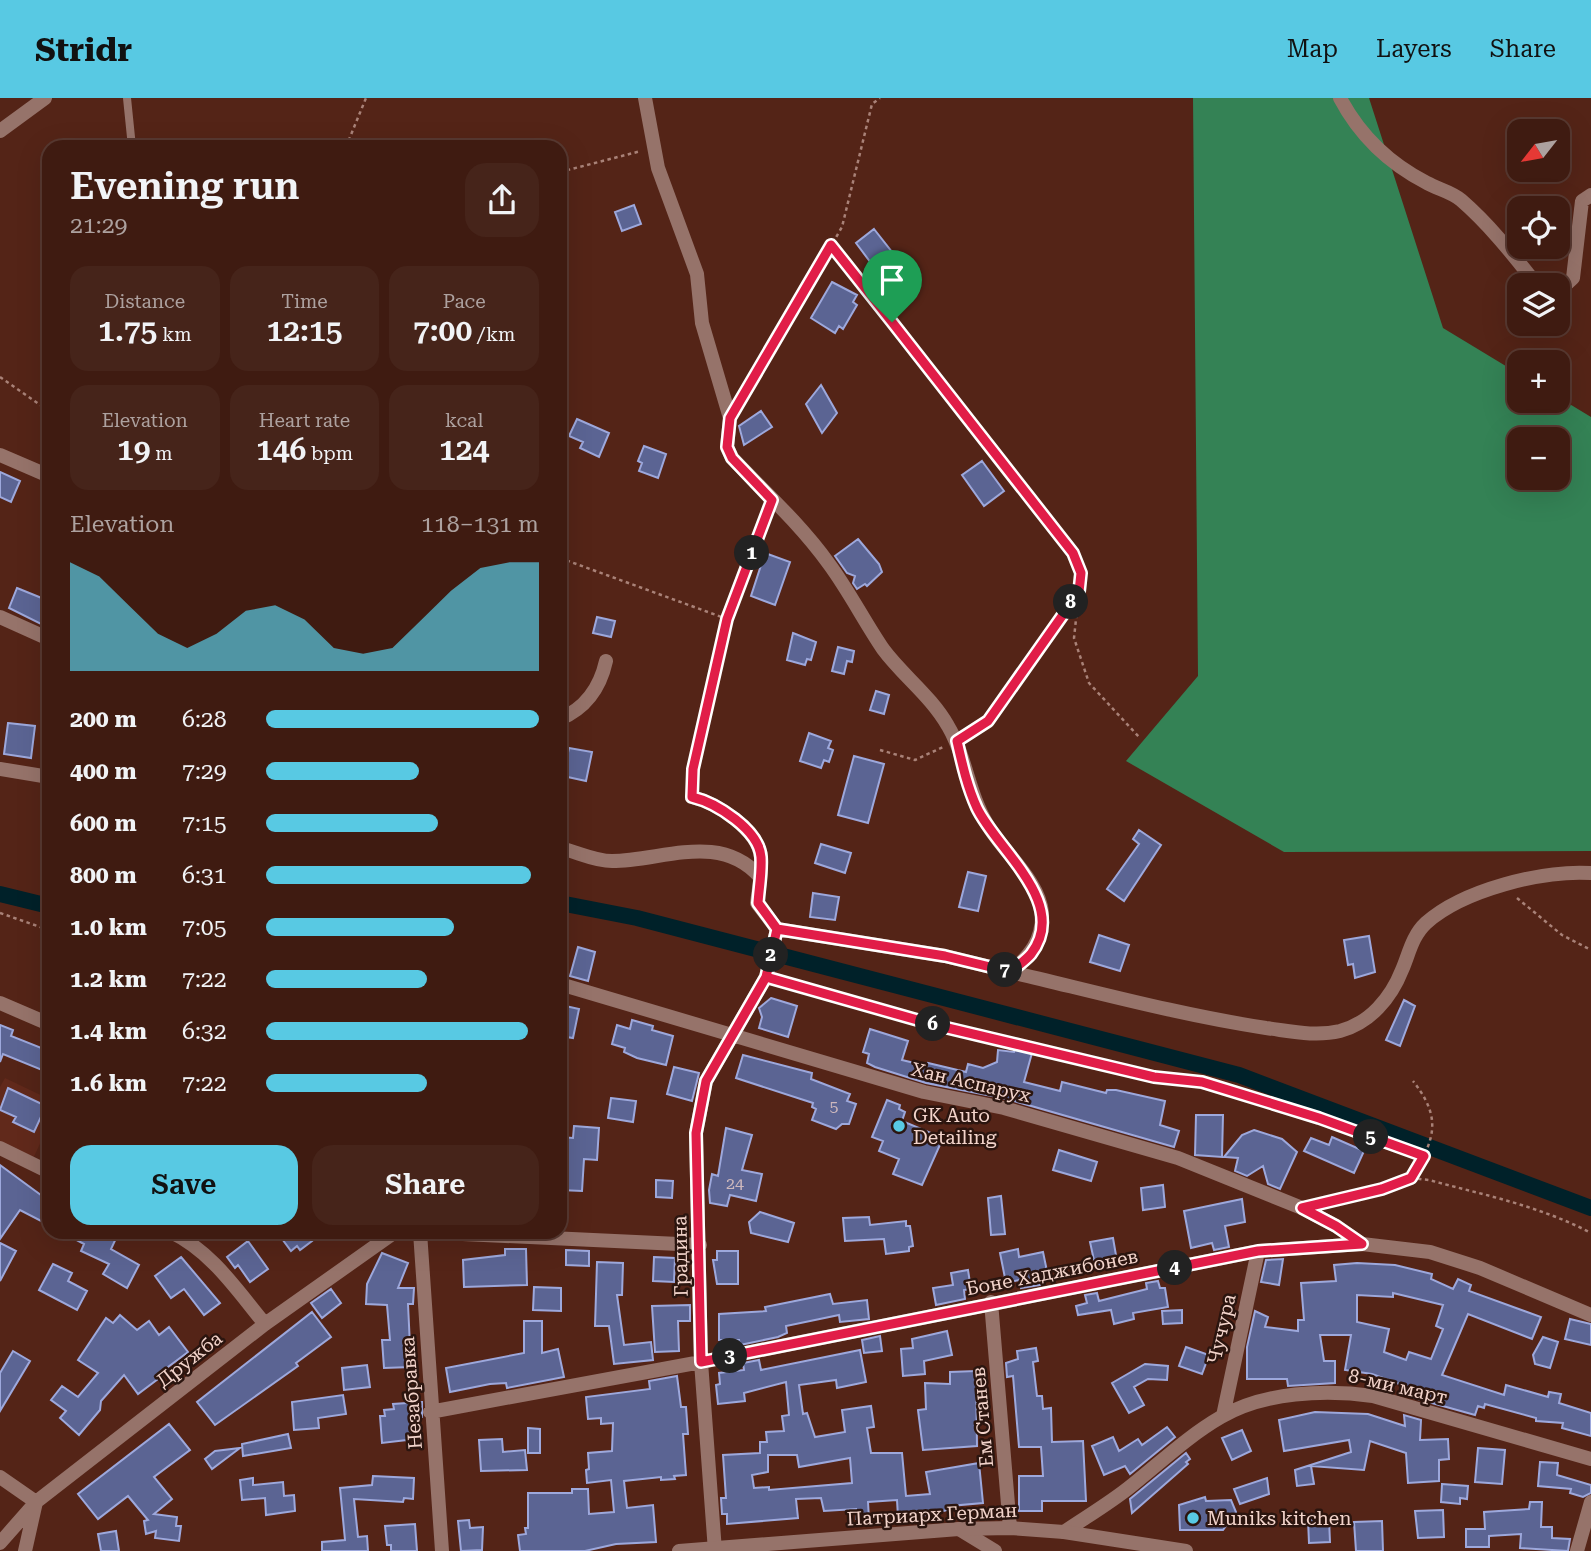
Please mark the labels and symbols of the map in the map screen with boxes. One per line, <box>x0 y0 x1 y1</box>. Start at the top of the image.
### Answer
north arrow <box>1507 119 1570 182</box>
pin <box>862 250 922 322</box>
pin: 1 <box>734 536 770 570</box>
pin: 8 <box>1054 584 1088 620</box>
pin: 2 <box>754 938 788 972</box>
pin: 7 <box>988 952 1023 988</box>
pin: 6 <box>916 1006 950 1042</box>
street label: Хан Аспарух <box>909 1058 1033 1107</box>
house number: 5 <box>830 1097 839 1116</box>
place label: GK Auto Detailing <box>913 1104 997 1149</box>
marker: GK Auto Detailing <box>891 1118 907 1134</box>
pin: 5 <box>1354 1119 1388 1154</box>
house number: 24 <box>726 1174 744 1193</box>
street label: Градина <box>668 1215 693 1297</box>
street label: Боне Хаджибонев <box>964 1245 1140 1300</box>
pin: 4 <box>1158 1250 1192 1286</box>
street label: Чучура <box>1202 1291 1241 1367</box>
street label: Дружба <box>152 1326 227 1392</box>
street label: Незабравка <box>396 1335 427 1450</box>
pin: 3 <box>712 1338 748 1374</box>
street label: 8-ми март <box>1346 1364 1450 1409</box>
street label: Ем Станев <box>967 1366 998 1468</box>
street label: Патриарх Герман <box>846 1499 1018 1530</box>
place label: Muniks kitchen <box>1207 1507 1351 1530</box>
marker: Muniks kitchen <box>1185 1510 1201 1526</box>

